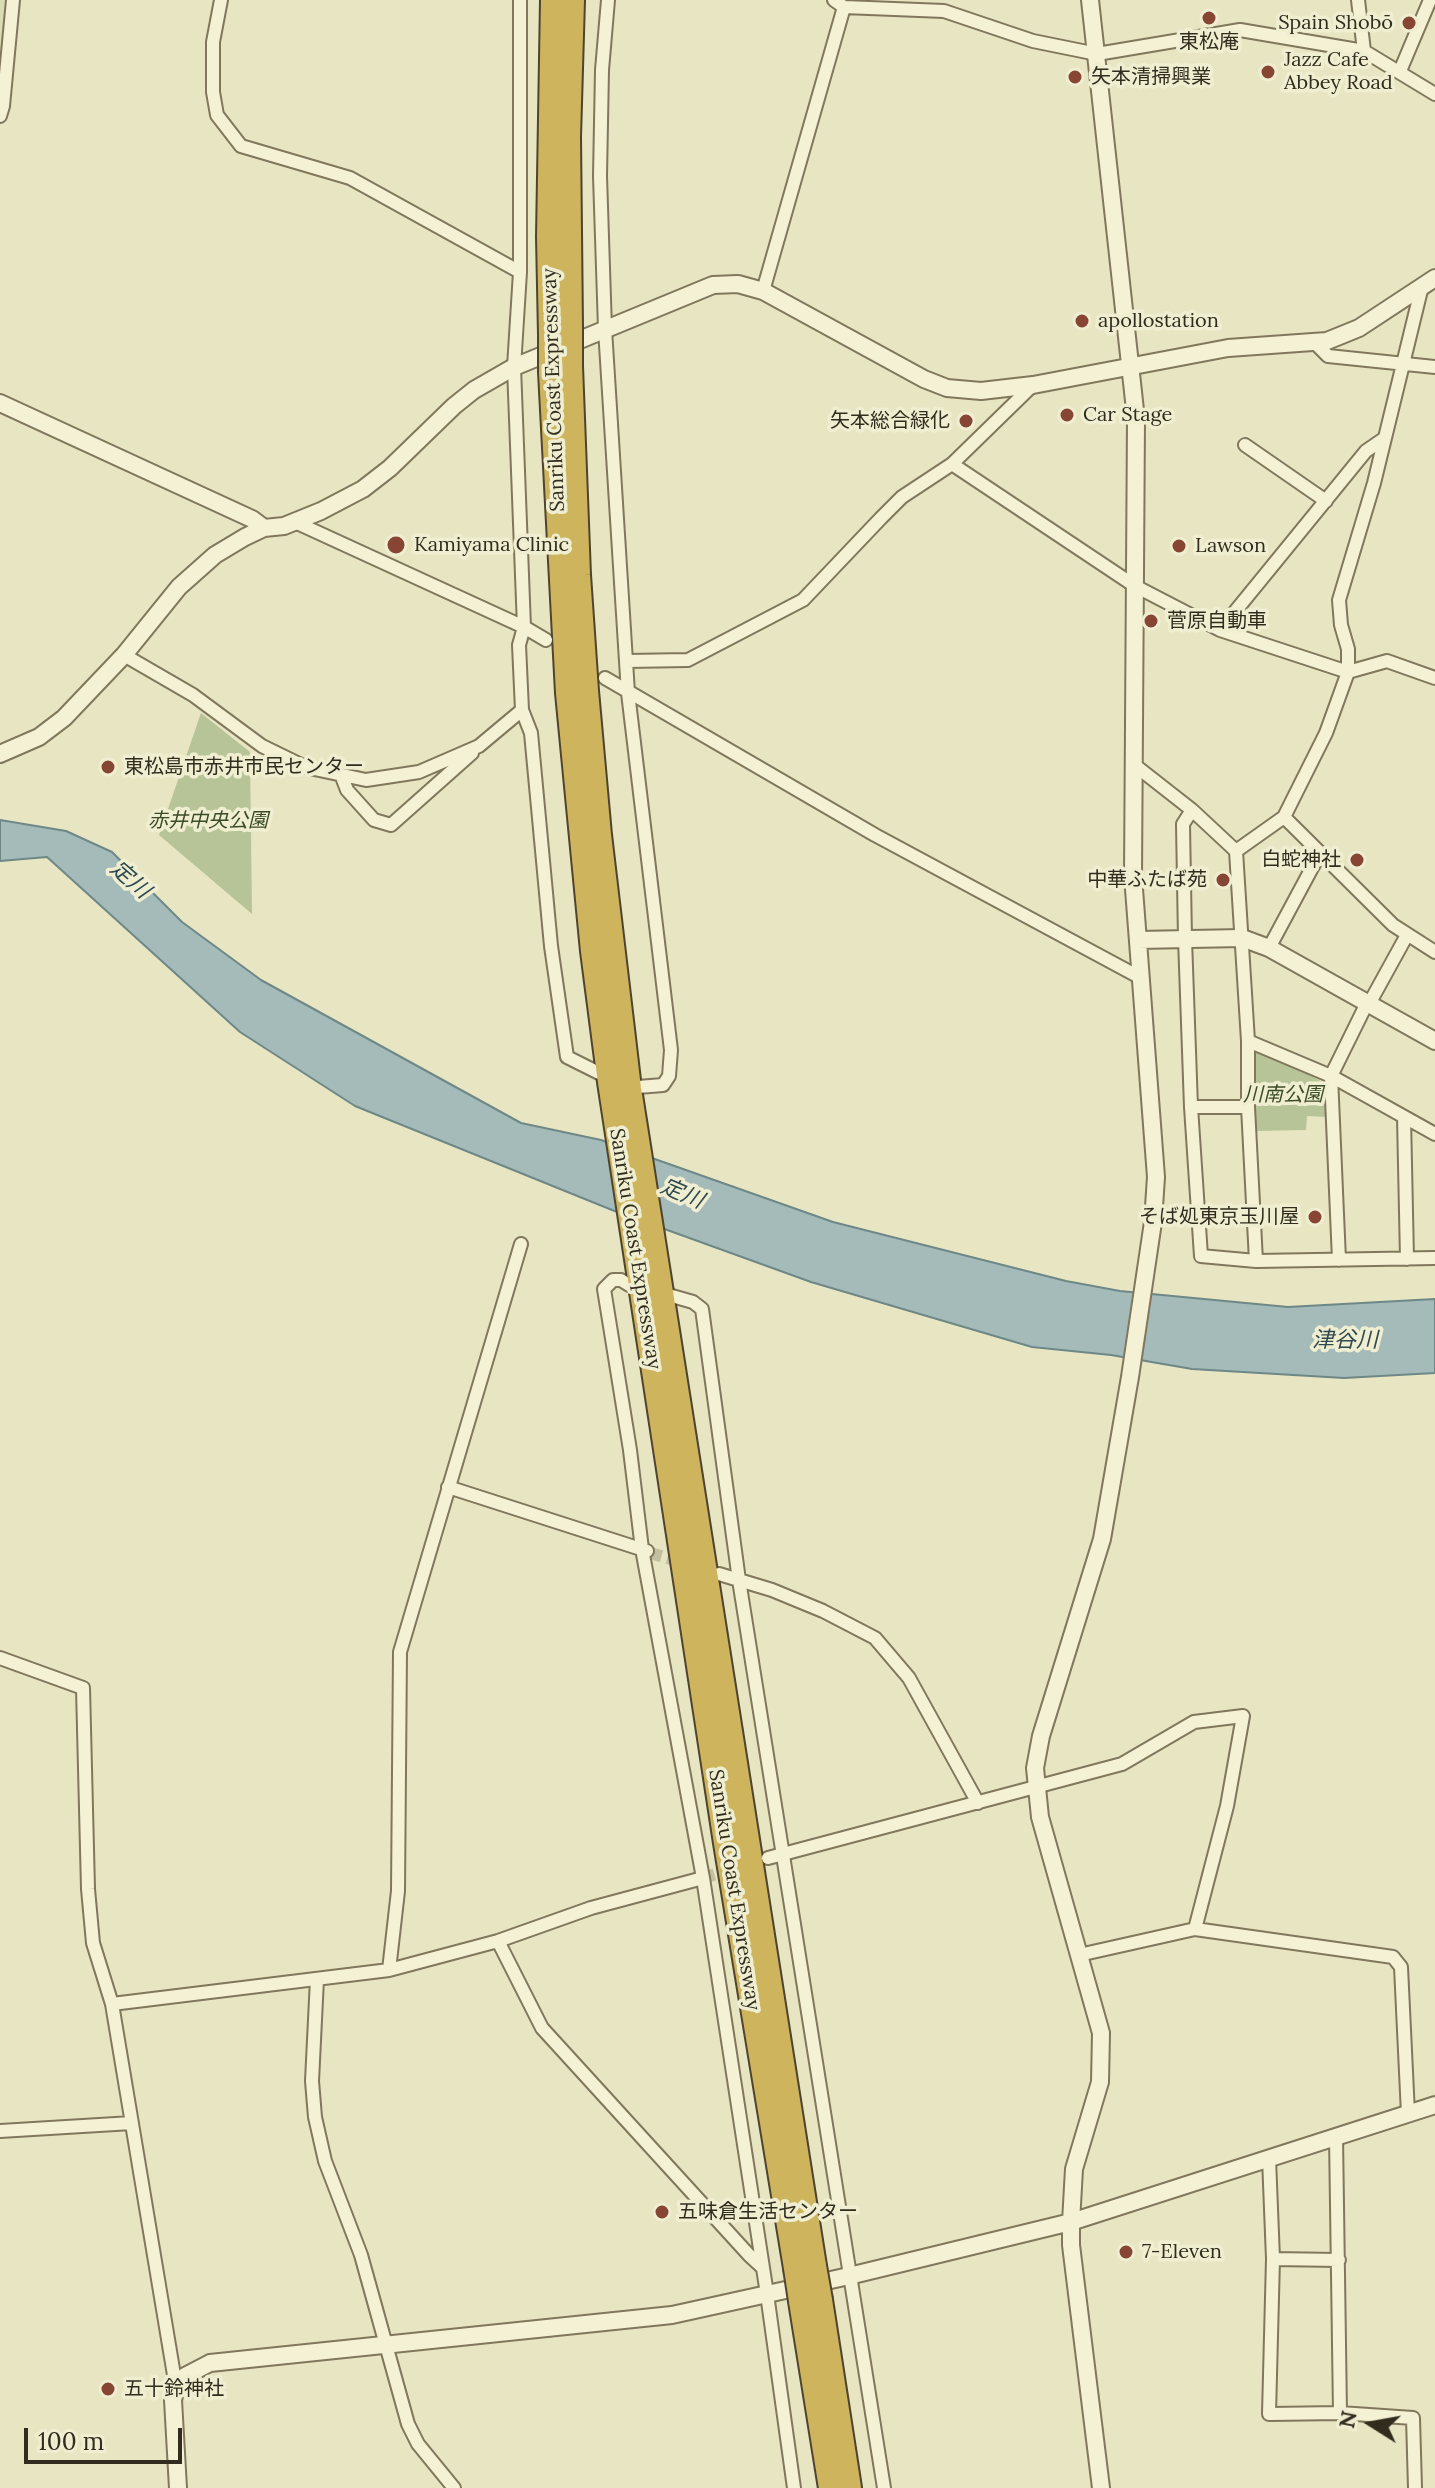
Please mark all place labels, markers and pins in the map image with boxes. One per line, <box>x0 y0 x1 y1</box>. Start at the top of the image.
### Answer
marker: 東松庵 <box>1200 9 1218 27</box>
place label: Spain Shobō <box>1278 11 1393 35</box>
marker: Spain Shobō <box>1400 14 1418 32</box>
place label: 東松庵 <box>1179 30 1239 54</box>
place label: Jazz Cafe Abbey Road <box>1284 48 1393 95</box>
marker: Jazz Cafe Abbey Road <box>1259 63 1277 81</box>
place label: 矢本清掃興業 <box>1091 65 1211 89</box>
marker: 矢本清掃興業 <box>1066 68 1084 86</box>
place label: apollostation <box>1098 309 1219 333</box>
marker: apollostation <box>1073 312 1091 330</box>
place label: Car Stage <box>1083 403 1172 427</box>
marker: Car Stage <box>1058 406 1076 424</box>
place label: 矢本総合緑化 <box>830 409 950 433</box>
marker: 矢本総合緑化 <box>957 412 975 430</box>
place label: Kamiyama Clinic <box>414 533 569 557</box>
marker: Kamiyama Clinic <box>385 534 407 556</box>
place label: Lawson <box>1195 534 1266 558</box>
marker: Lawson <box>1170 537 1188 555</box>
place label: 菅原自動車 <box>1167 609 1267 633</box>
marker: 菅原自動車 <box>1142 612 1160 630</box>
place label: 東松島市赤井市民センター <box>124 755 364 779</box>
marker: 東松島市赤井市民センター <box>99 758 117 776</box>
place label: 白蛇神社 <box>1261 848 1341 872</box>
marker: 白蛇神社 <box>1348 851 1366 869</box>
place label: 中華ふたば苑 <box>1087 868 1207 892</box>
marker: 中華ふたば苑 <box>1214 871 1232 889</box>
place label: そば処東京玉川屋 <box>1139 1205 1299 1229</box>
marker: そば処東京玉川屋 <box>1306 1208 1324 1226</box>
place label: 五味倉生活センター <box>678 2200 858 2224</box>
marker: 五味倉生活センター <box>653 2203 671 2221</box>
place label: 7-Eleven <box>1142 2240 1222 2264</box>
marker: 7-Eleven <box>1117 2243 1135 2261</box>
place label: 五十鈴神社 <box>124 2377 224 2401</box>
marker: 五十鈴神社 <box>99 2380 117 2398</box>

